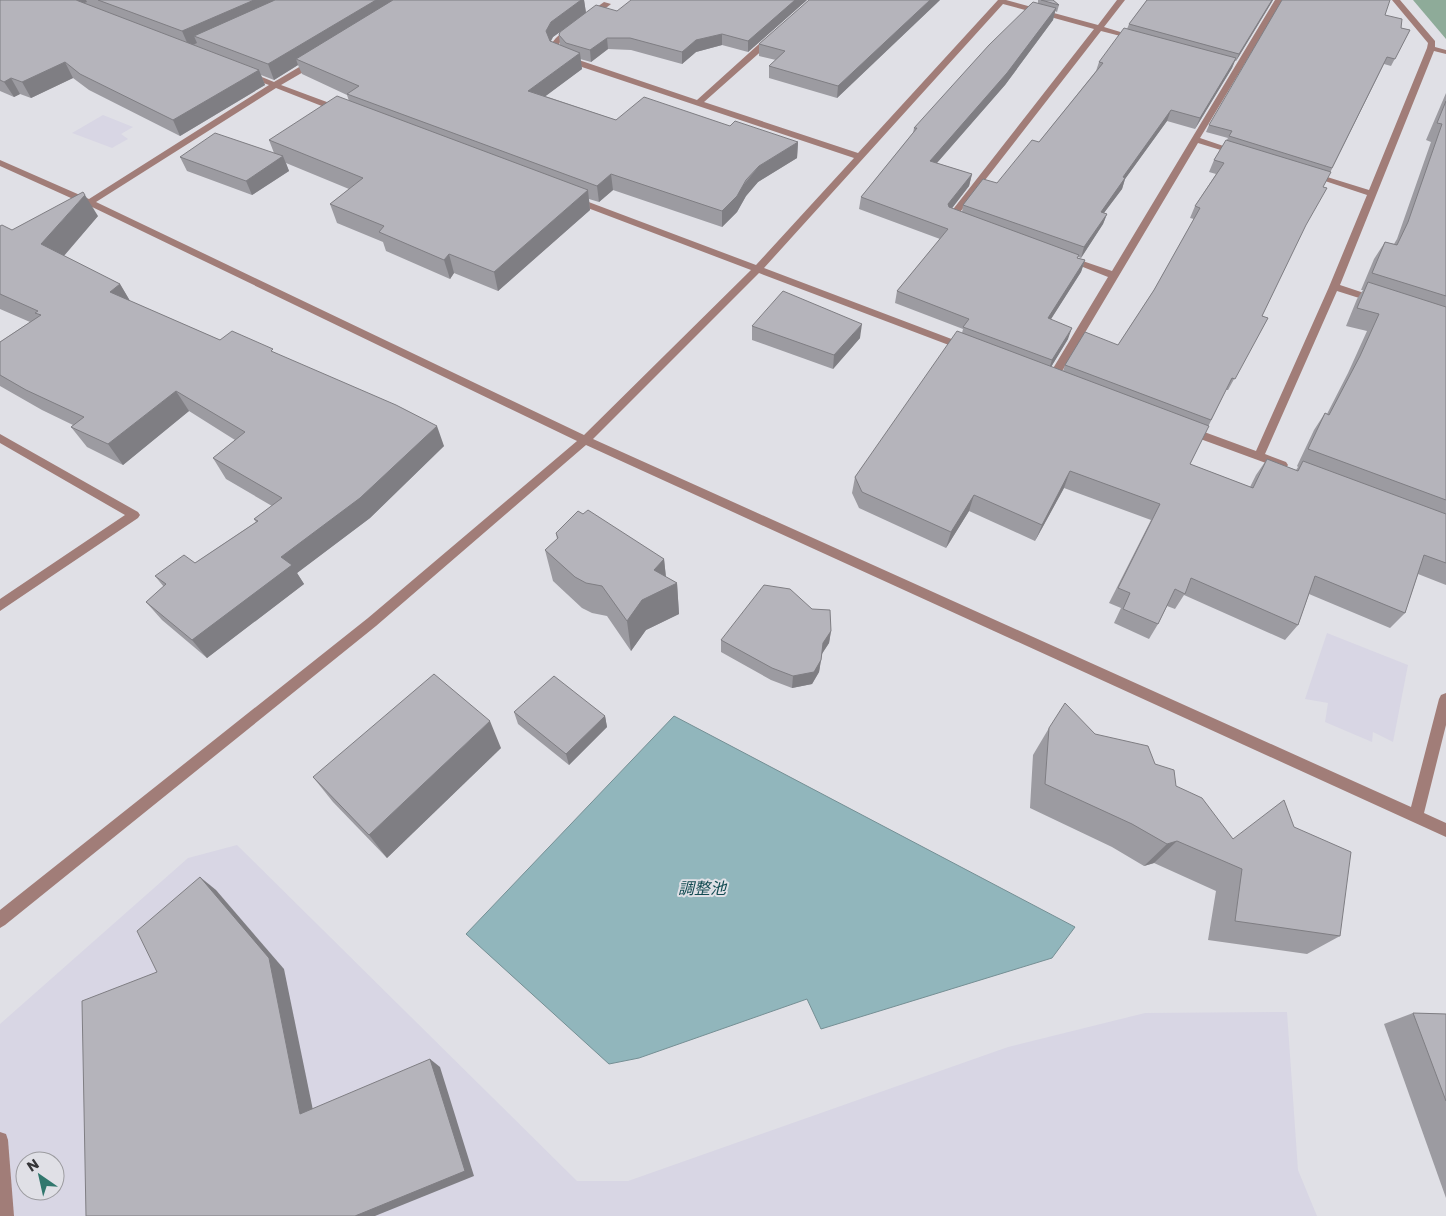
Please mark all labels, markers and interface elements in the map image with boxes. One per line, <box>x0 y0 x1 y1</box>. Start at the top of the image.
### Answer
water label: 調整池 <box>678 877 728 900</box>
north arrow <box>15 1151 65 1201</box>
text: N <box>23 1154 43 1176</box>

